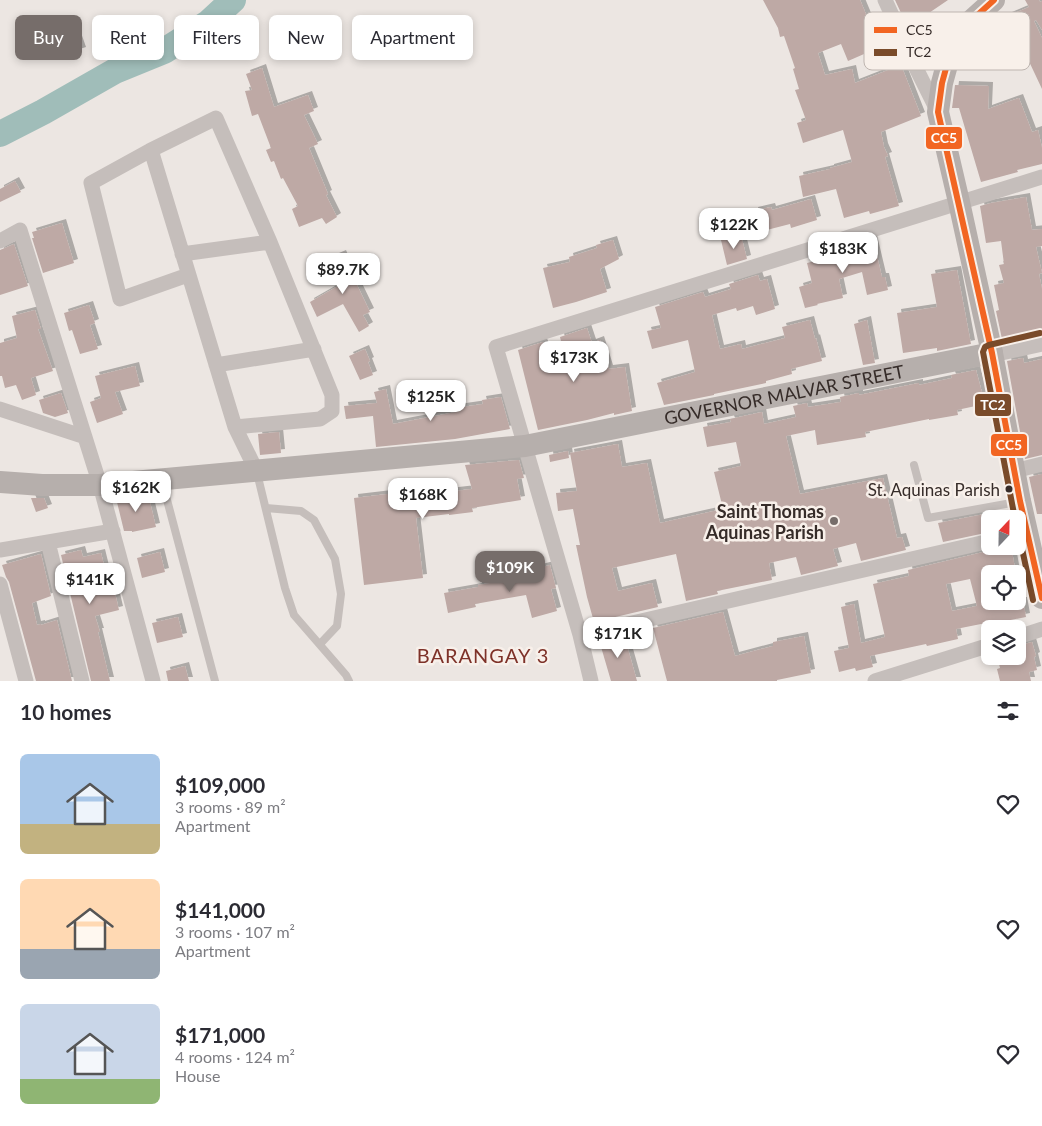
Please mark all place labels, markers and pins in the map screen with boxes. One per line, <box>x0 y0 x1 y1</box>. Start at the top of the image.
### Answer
pin: $122K <box>699 208 769 250</box>
pin: $183K <box>808 232 878 274</box>
pin: $89.7K <box>302 252 384 295</box>
pin: $173K <box>539 340 609 383</box>
pin: $125K <box>396 380 466 422</box>
pin: $162K <box>101 470 171 513</box>
pin: $168K <box>388 478 458 520</box>
place label: St. Aquinas Parish <box>868 479 1000 500</box>
marker: St. Aquinas Parish <box>1004 484 1014 494</box>
place label: Saint Thomas Aquinas Parish <box>705 500 824 543</box>
marker: Saint Thomas Aquinas Parish <box>828 515 840 527</box>
pin: $109K <box>475 550 545 593</box>
pin: $141K <box>55 562 125 605</box>
pin: $171K <box>583 616 653 659</box>

